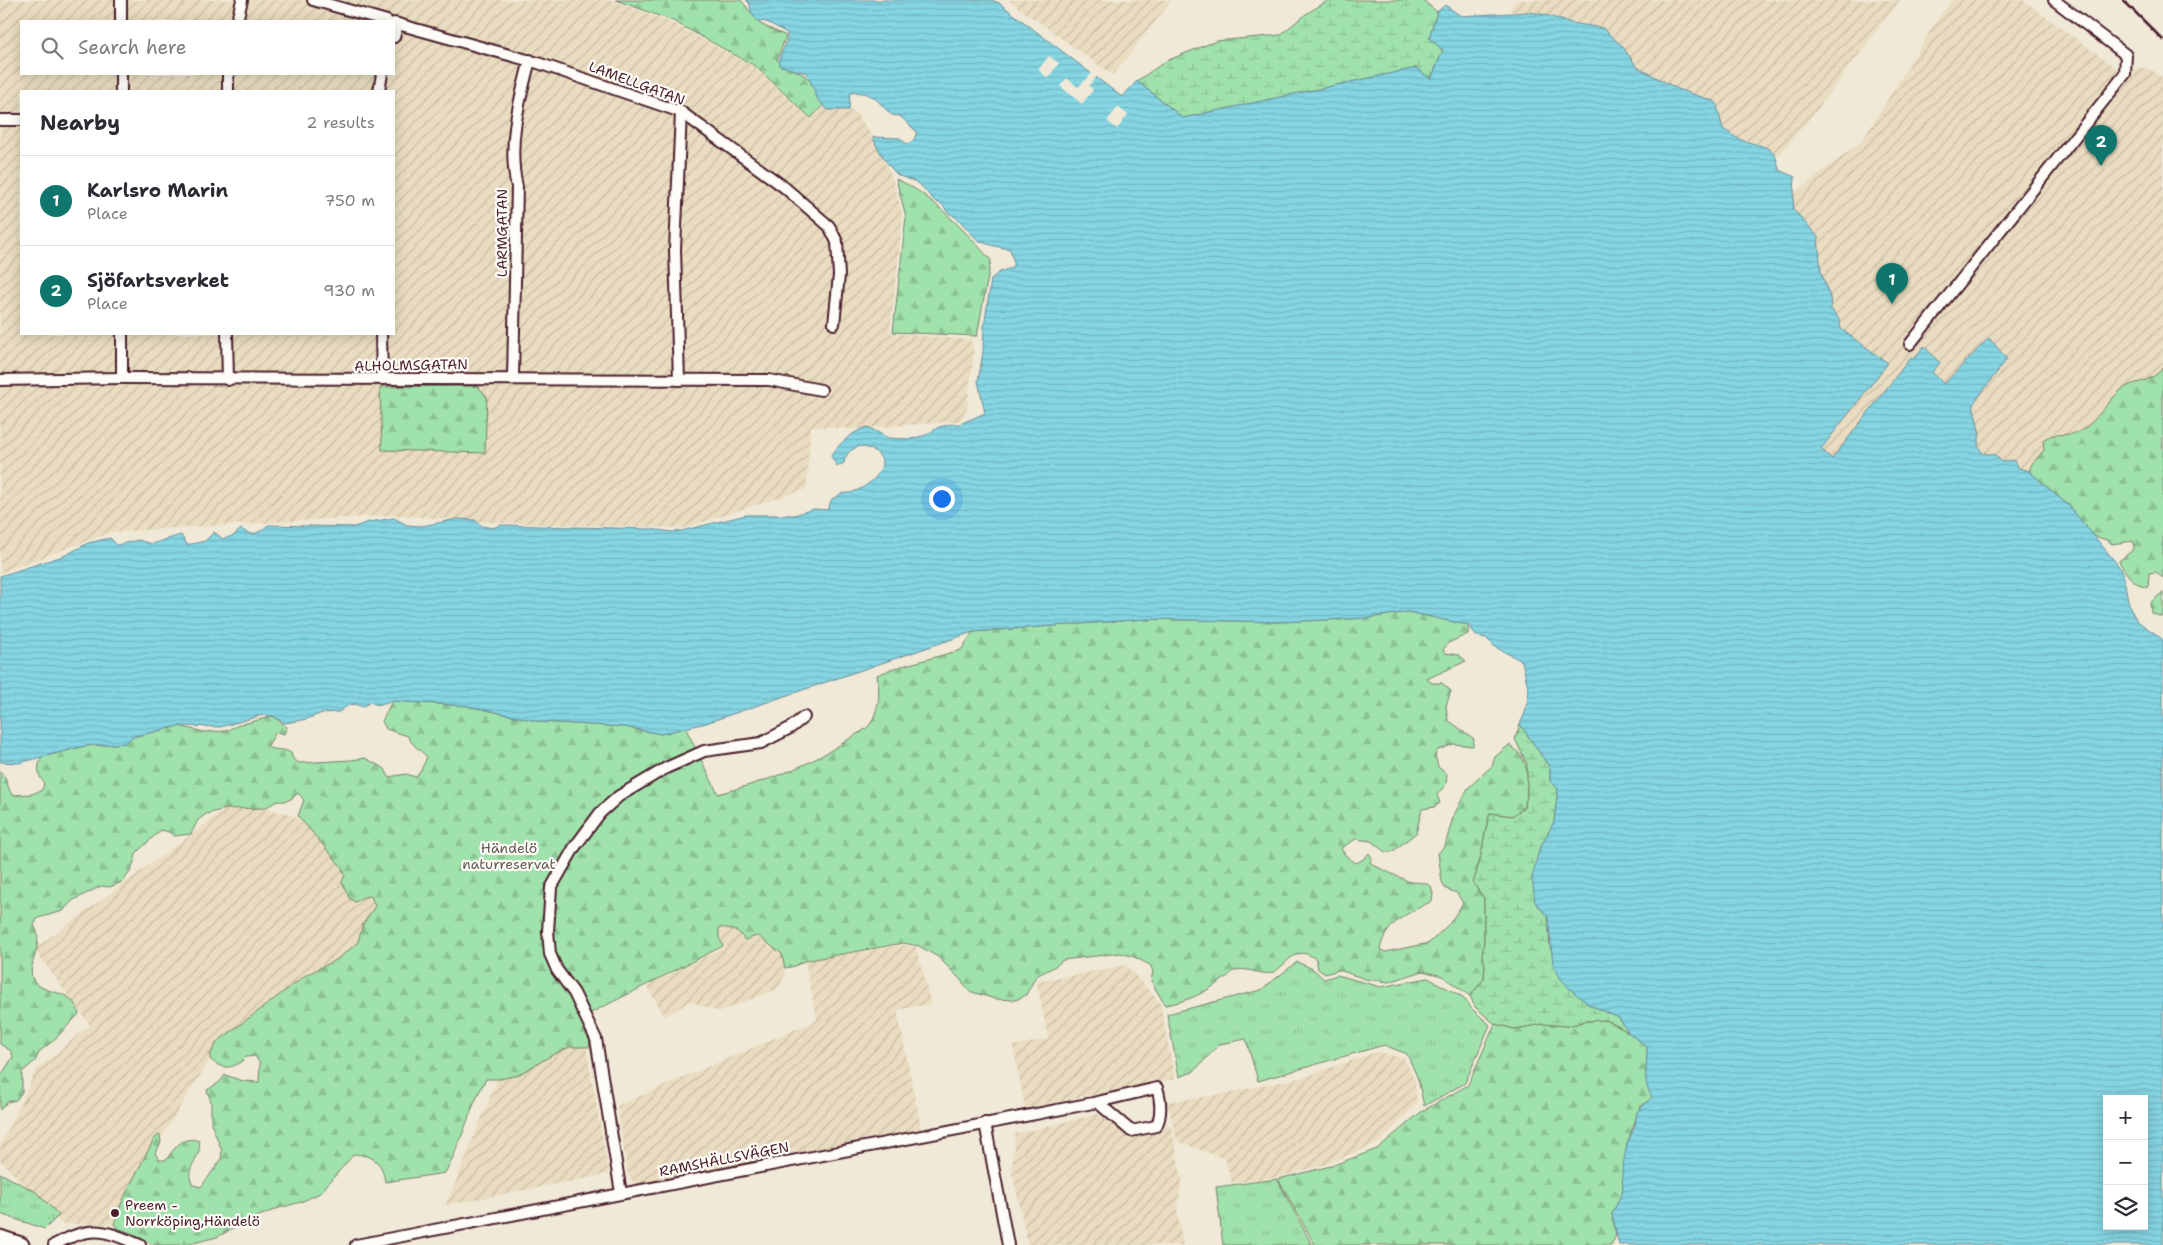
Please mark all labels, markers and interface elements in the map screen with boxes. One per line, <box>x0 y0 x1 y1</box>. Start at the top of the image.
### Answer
search box <box>20 20 395 75</box>
icon: search <box>38 34 66 62</box>
text: Search here <box>78 35 187 60</box>
street label: LAMELLGATAN <box>586 57 688 109</box>
text: Nearby <box>40 109 120 137</box>
text: 2 results <box>306 112 375 133</box>
pin: 2 <box>2085 125 2117 166</box>
text: Karlsro Marin <box>87 178 228 203</box>
street label: LARMGATAN <box>493 189 511 277</box>
text: 1 <box>52 190 60 211</box>
text: 750 m <box>324 190 375 211</box>
text: Place <box>87 203 128 224</box>
pin: 1 <box>1876 263 1908 304</box>
text: Sjöfartsverket <box>87 268 229 293</box>
text: 2 <box>50 280 62 301</box>
text: 930 m <box>323 280 375 301</box>
text: Place <box>87 293 128 314</box>
street label: ALHOLMSGATAN <box>354 355 468 375</box>
your location <box>929 486 955 512</box>
park label: Händelö naturreservat <box>462 839 556 873</box>
map controls <box>2103 1095 2148 1230</box>
button: + <box>2103 1095 2148 1140</box>
street label: RAMSHÄLLSVÄGEN <box>657 1138 791 1180</box>
button: − <box>2103 1140 2148 1185</box>
button: layers <box>2103 1185 2148 1230</box>
place label: Preem - Norrköping,Händelö <box>125 1196 260 1230</box>
marker: Preem - Norrköping,Händelö <box>109 1207 121 1219</box>

